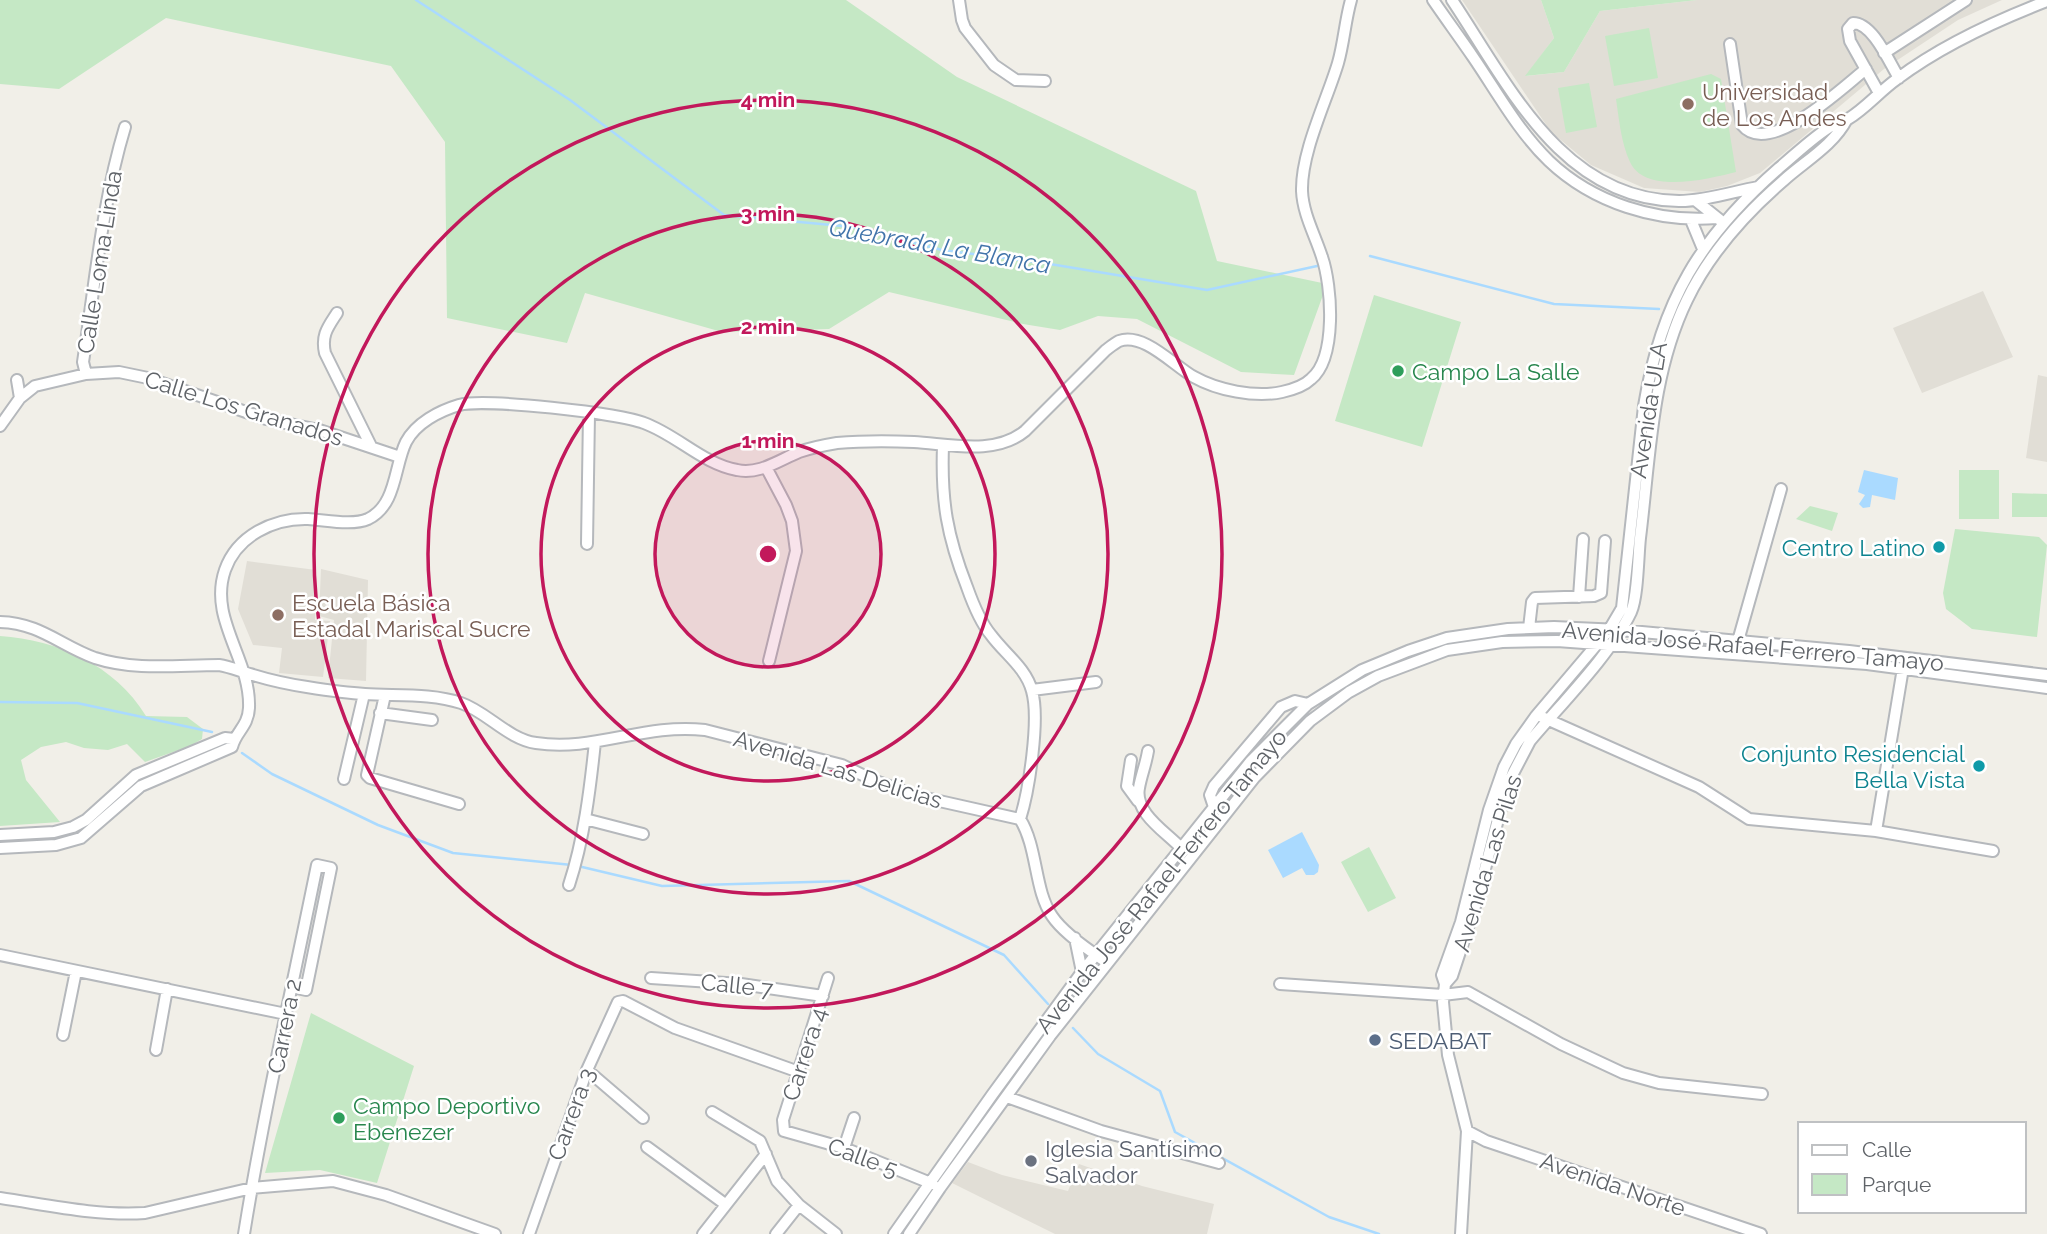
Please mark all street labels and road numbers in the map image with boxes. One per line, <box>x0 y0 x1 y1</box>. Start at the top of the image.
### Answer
street label: Calle Loma Linda <box>71 168 127 356</box>
street label: Avenida ULA <box>1624 339 1672 480</box>
street label: Calle Los Granados <box>142 365 346 451</box>
street label: Avenida José Rafael Ferrero Tamayo <box>1561 616 1945 676</box>
street label: Avenida Las Delicias <box>730 724 946 814</box>
street label: Avenida José Rafael Ferrero Tamayo <box>1030 724 1292 1038</box>
street label: Avenida Las Pilas <box>1447 771 1527 955</box>
street label: Calle 7 <box>700 968 775 1002</box>
street label: Carrera 2 <box>262 976 306 1076</box>
street label: Carrera 4 <box>776 1004 832 1104</box>
street label: Carrera 3 <box>542 1064 600 1164</box>
street label: Calle 5 <box>824 1132 902 1182</box>
street label: Avenida Norte <box>1537 1147 1689 1221</box>

